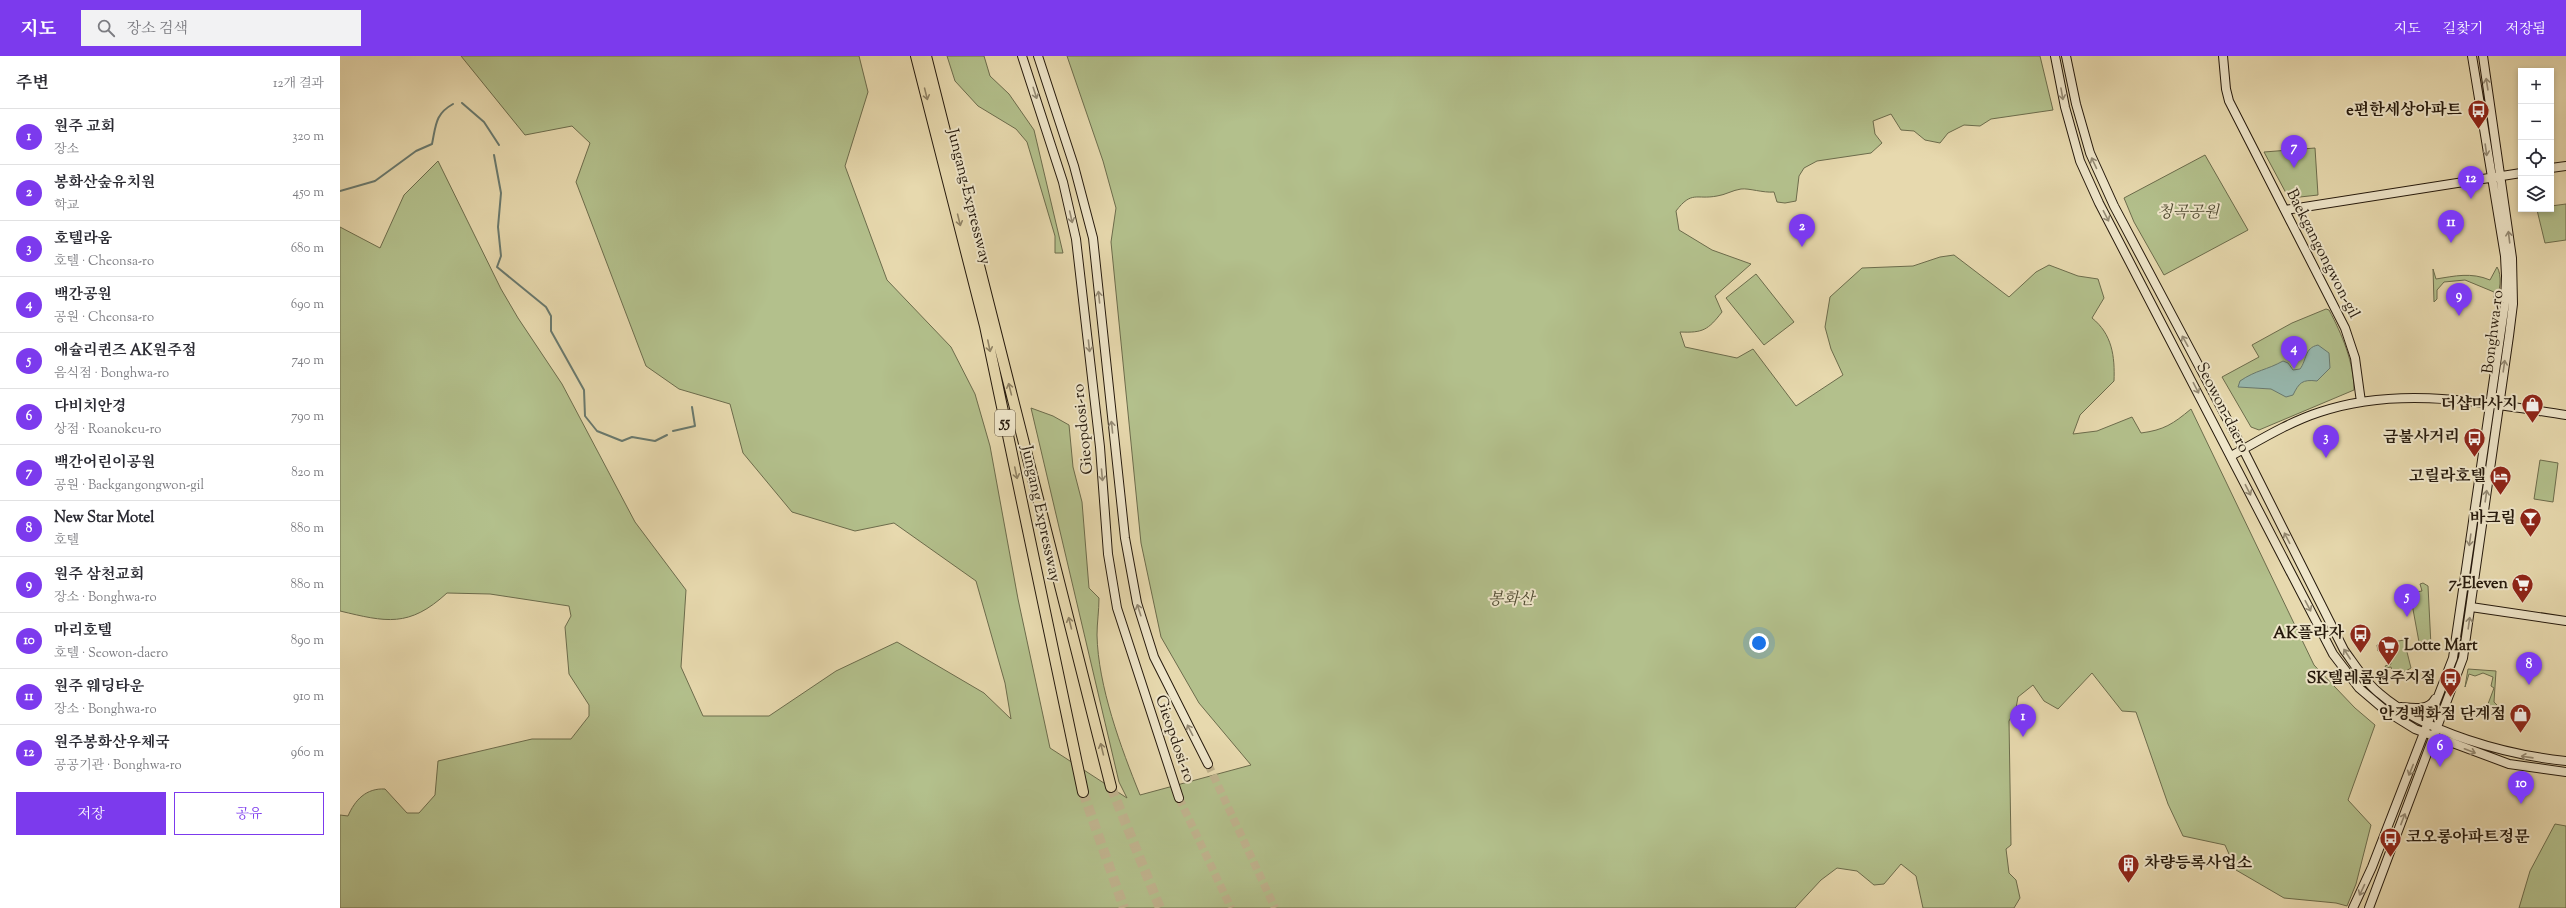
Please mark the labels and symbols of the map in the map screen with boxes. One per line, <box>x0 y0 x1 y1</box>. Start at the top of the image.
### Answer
one-way arrow <box>2483 78 2491 91</box>
one-way arrow <box>1031 86 1039 98</box>
one-way arrow <box>923 87 930 100</box>
one-way arrow <box>2059 87 2067 100</box>
bus stop icon: e편한세상아파트 <box>2465 98 2491 131</box>
place label: e편한세상아파트 <box>2346 100 2463 123</box>
street label: Jungang Expressway <box>940 126 996 267</box>
pin: 7 <box>2281 135 2307 168</box>
one-way arrow <box>2482 143 2490 156</box>
one-way arrow <box>2090 157 2097 169</box>
pin: 12 <box>2458 166 2484 199</box>
street label: Baekgangongwon-gil <box>2279 185 2365 323</box>
park label: 청곡공원 <box>2157 202 2220 225</box>
one-way arrow <box>2103 210 2110 222</box>
pin: 11 <box>2438 210 2464 243</box>
one-way arrow <box>1068 211 1076 224</box>
one-way arrow <box>955 213 963 226</box>
pin: 2 <box>1789 214 1815 247</box>
one-way arrow <box>2505 231 2513 244</box>
pin: 9 <box>2446 283 2472 316</box>
street label: Bonghwa-ro <box>2477 288 2511 375</box>
one-way arrow <box>1095 291 1103 304</box>
one-way arrow <box>2180 335 2188 347</box>
pin: 4 <box>2281 336 2307 369</box>
one-way arrow <box>985 339 993 352</box>
one-way arrow <box>1086 339 1093 352</box>
street label: Seowon-daero <box>2189 359 2255 457</box>
one-way arrow <box>2500 360 2508 373</box>
one-way arrow <box>2193 381 2200 393</box>
one-way arrow <box>1006 382 1014 395</box>
street label: Gieopdosi-ro <box>1068 382 1100 475</box>
shop icon: 더샵마사지 <box>2520 392 2546 425</box>
place label: 더샵마사지 <box>2441 394 2518 417</box>
road number: 55 <box>995 410 1015 436</box>
one-way arrow <box>1108 421 1116 434</box>
pin: 3 <box>2313 425 2339 458</box>
bus stop icon: 금불사거리 <box>2462 425 2488 458</box>
place label: 금불사거리 <box>2383 427 2460 450</box>
street label: Jungang Expressway <box>1014 443 1066 584</box>
hotel icon: 고릴라호텔 <box>2488 464 2514 497</box>
one-way arrow <box>1013 466 1021 479</box>
place label: 고릴라호텔 <box>2409 466 2486 489</box>
one-way arrow <box>1099 468 1106 481</box>
one-way arrow <box>2245 484 2253 496</box>
one-way arrow <box>2482 490 2490 503</box>
bar icon: 바크림 <box>2518 506 2544 539</box>
place label: 바크림 <box>2470 508 2516 531</box>
one-way arrow <box>2283 533 2290 545</box>
one-way arrow <box>2466 533 2474 546</box>
supermarket icon: 7-Eleven <box>2510 571 2536 604</box>
place label: 7-Eleven <box>2449 573 2509 596</box>
pin: 5 <box>2394 584 2420 617</box>
park label: 봉화산 <box>1488 589 1537 612</box>
one-way arrow <box>2305 600 2312 612</box>
one-way arrow <box>1135 604 1142 617</box>
one-way arrow <box>1066 617 1073 630</box>
one-way arrow <box>2465 617 2473 630</box>
bus stop icon: AK플라자 <box>2347 621 2373 654</box>
place label: AK플라자 <box>2273 623 2345 646</box>
your location <box>1749 633 1769 653</box>
supermarket icon: Lotte Mart <box>2375 633 2401 666</box>
place label: Lotte Mart <box>2404 635 2478 658</box>
one-way arrow <box>2343 649 2351 660</box>
pin: 8 <box>2516 652 2542 685</box>
bus stop icon: SK텔레콤원주지점 <box>2438 666 2464 699</box>
place label: SK텔레콤원주지점 <box>2307 668 2436 691</box>
street label: Gieopdosi-ro <box>1148 692 1200 786</box>
shop icon: 안경백화점 단계점 <box>2508 702 2534 735</box>
pin: 1 <box>2010 704 2036 737</box>
place label: 안경백화점 단계점 <box>2379 704 2506 727</box>
one-way arrow <box>1186 724 1193 736</box>
pin: 6 <box>2427 734 2453 767</box>
one-way arrow <box>1098 743 1105 756</box>
one-way arrow <box>2464 748 2476 756</box>
one-way arrow <box>2521 753 2534 761</box>
one-way arrow <box>2406 763 2414 775</box>
pin: 10 <box>2508 771 2534 804</box>
one-way arrow <box>2400 814 2408 826</box>
bus stop icon: 코오롱아파트정문 <box>2378 825 2404 858</box>
place label: 코오롱아파트정문 <box>2406 827 2530 850</box>
building icon: 차량등록사업소 <box>2115 851 2141 884</box>
place label: 차량등록사업소 <box>2144 853 2253 876</box>
one-way arrow <box>2358 884 2365 896</box>

